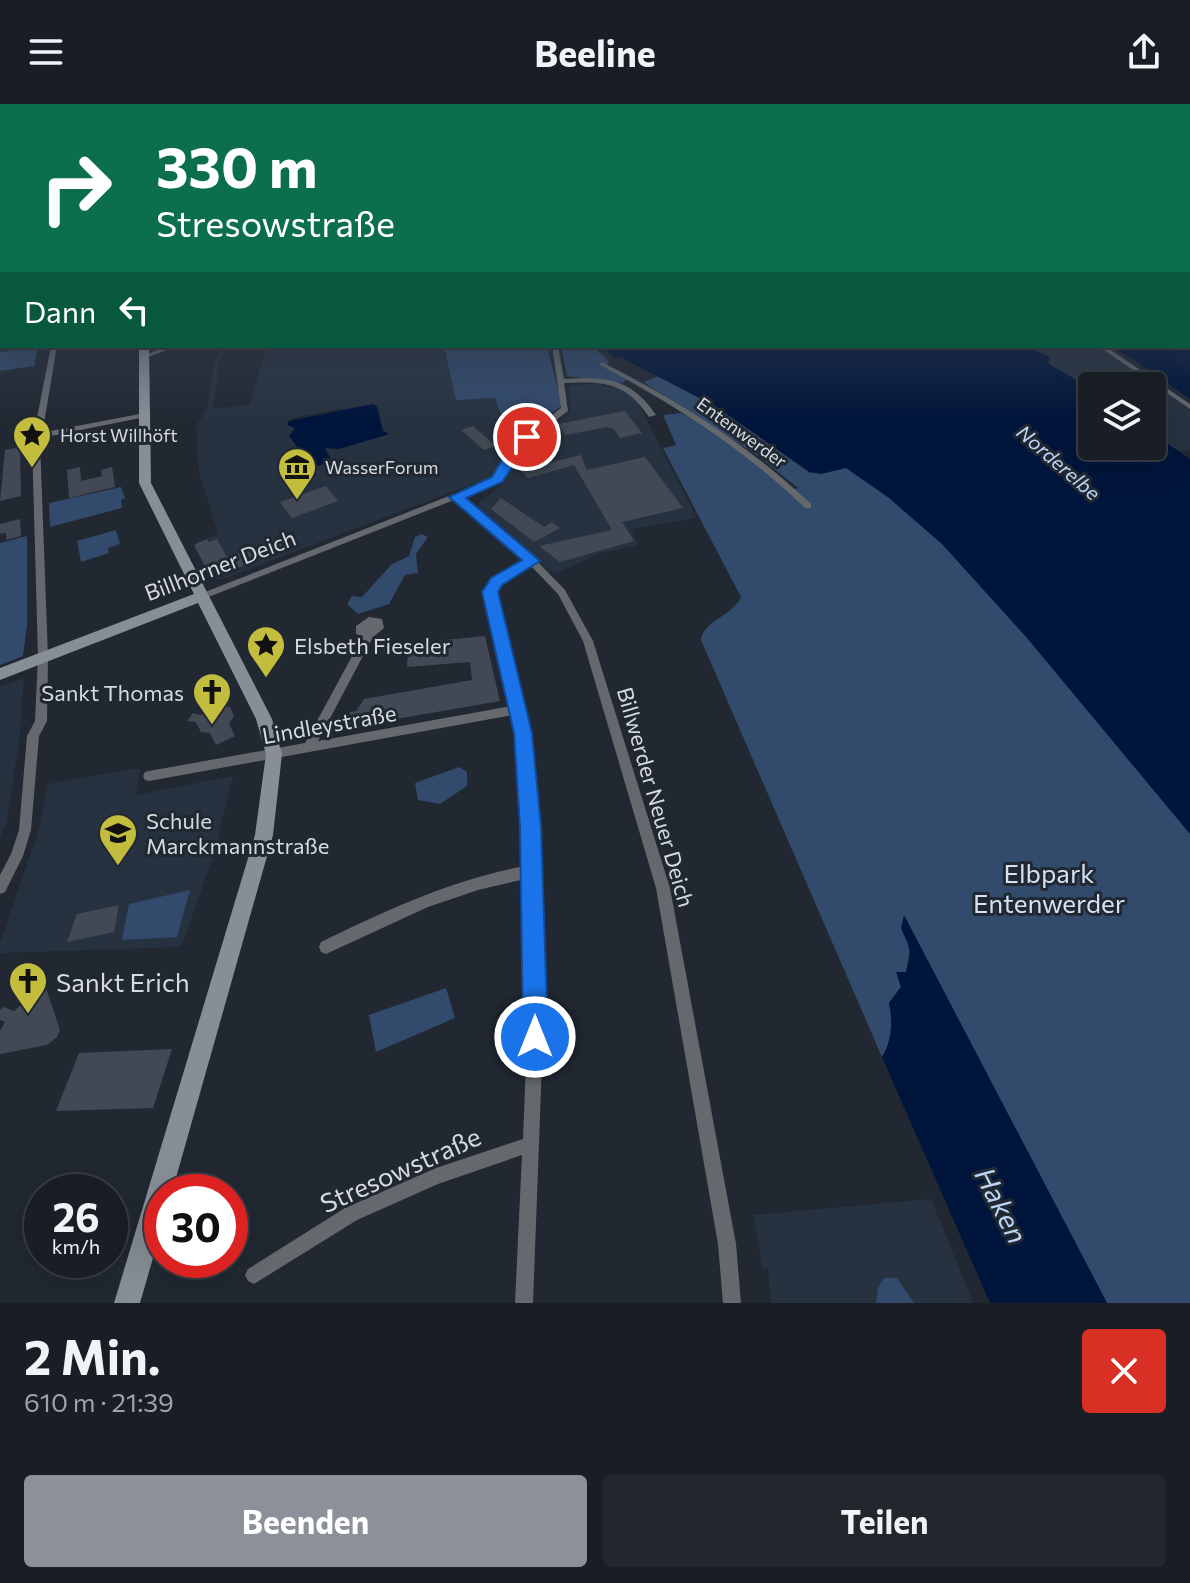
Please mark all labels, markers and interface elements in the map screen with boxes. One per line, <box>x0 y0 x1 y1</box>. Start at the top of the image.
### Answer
icon: menu <box>24 30 68 74</box>
text: Beeline <box>534 30 656 74</box>
icon: share <box>1122 30 1166 74</box>
text: 330 m <box>156 131 318 200</box>
icon: right <box>24 136 128 240</box>
text: Stresowstraße <box>156 200 395 244</box>
icon: left <box>112 288 156 332</box>
text: Dann <box>24 292 96 329</box>
map controls <box>1078 372 1166 460</box>
button: layers <box>1078 372 1166 460</box>
street label: Entenwerder <box>693 392 791 472</box>
pin <box>493 403 561 471</box>
place icon: Horst Willhöft <box>11 414 53 469</box>
icon: arrive <box>505 415 549 459</box>
water label: Norderelbe <box>1012 419 1106 505</box>
place label: Horst Willhöft <box>60 424 178 446</box>
museum icon: WasserForum <box>276 446 318 501</box>
place label: WasserForum <box>325 456 439 478</box>
street label: Billhorner Deich <box>141 524 299 606</box>
place icon: Elsbeth Fieseler <box>245 624 287 679</box>
place label: Elsbeth Fieseler <box>294 632 451 659</box>
church icon: Sankt Thomas <box>191 671 233 726</box>
place label: Sankt Thomas <box>41 679 184 706</box>
street label: Billwerder Neuer Deich <box>612 684 700 910</box>
street label: Lindleystraße <box>260 699 398 749</box>
place label: Schule Marckmannstraße <box>146 807 329 859</box>
school or university icon: Schule Marckmannstraße <box>97 812 139 867</box>
park label: Elbpark Entenwerder <box>973 857 1125 918</box>
church icon: Sankt Erich <box>7 960 49 1015</box>
place label: Sankt Erich <box>56 966 190 997</box>
position arrow <box>493 995 577 1079</box>
street label: Stresowstraße <box>315 1120 485 1218</box>
water label: Haken <box>968 1161 1036 1249</box>
speed limit sign: 30 <box>144 1174 248 1278</box>
text: 26 <box>52 1191 100 1240</box>
text: km/h <box>52 1234 100 1258</box>
text: 2 Min. <box>24 1326 161 1385</box>
button: close <box>1082 1329 1166 1413</box>
text: 610 m · 21:39 <box>24 1386 174 1417</box>
button: Beenden <box>24 1475 587 1567</box>
button: Teilen <box>603 1475 1166 1567</box>

